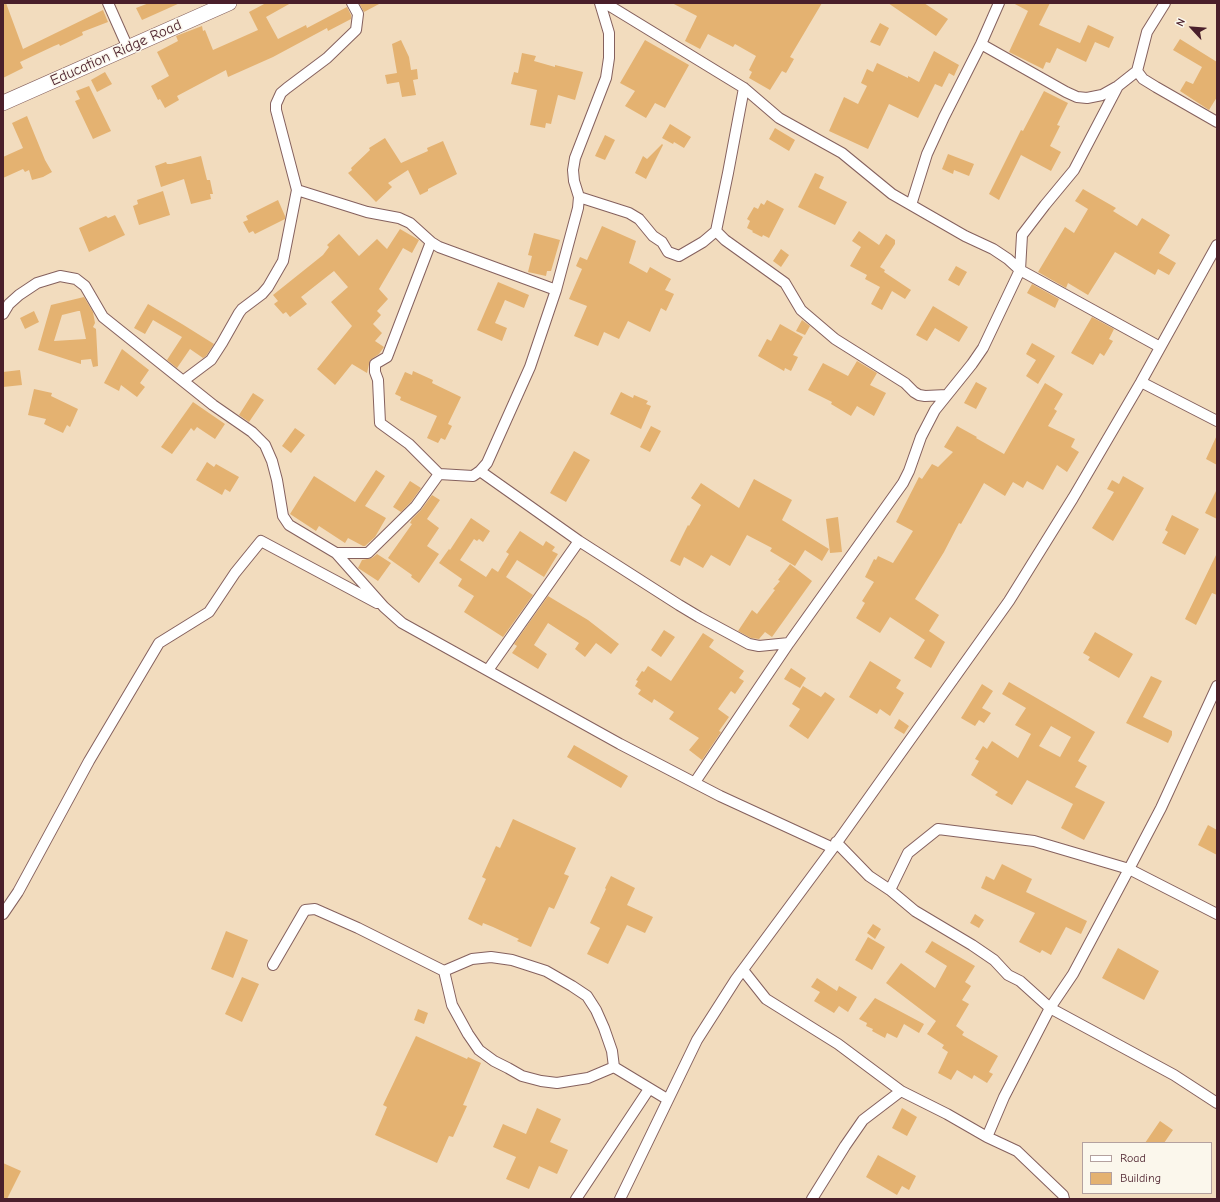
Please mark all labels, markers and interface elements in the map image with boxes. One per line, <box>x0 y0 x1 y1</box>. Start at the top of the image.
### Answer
north arrow <box>1172 8 1212 48</box>
street label: Education Ridge Road <box>48 16 184 90</box>
text: N <box>1173 16 1188 29</box>
legend <box>1082 1142 1212 1194</box>
text: Road <box>1120 1151 1146 1165</box>
text: Building <box>1120 1171 1161 1185</box>

